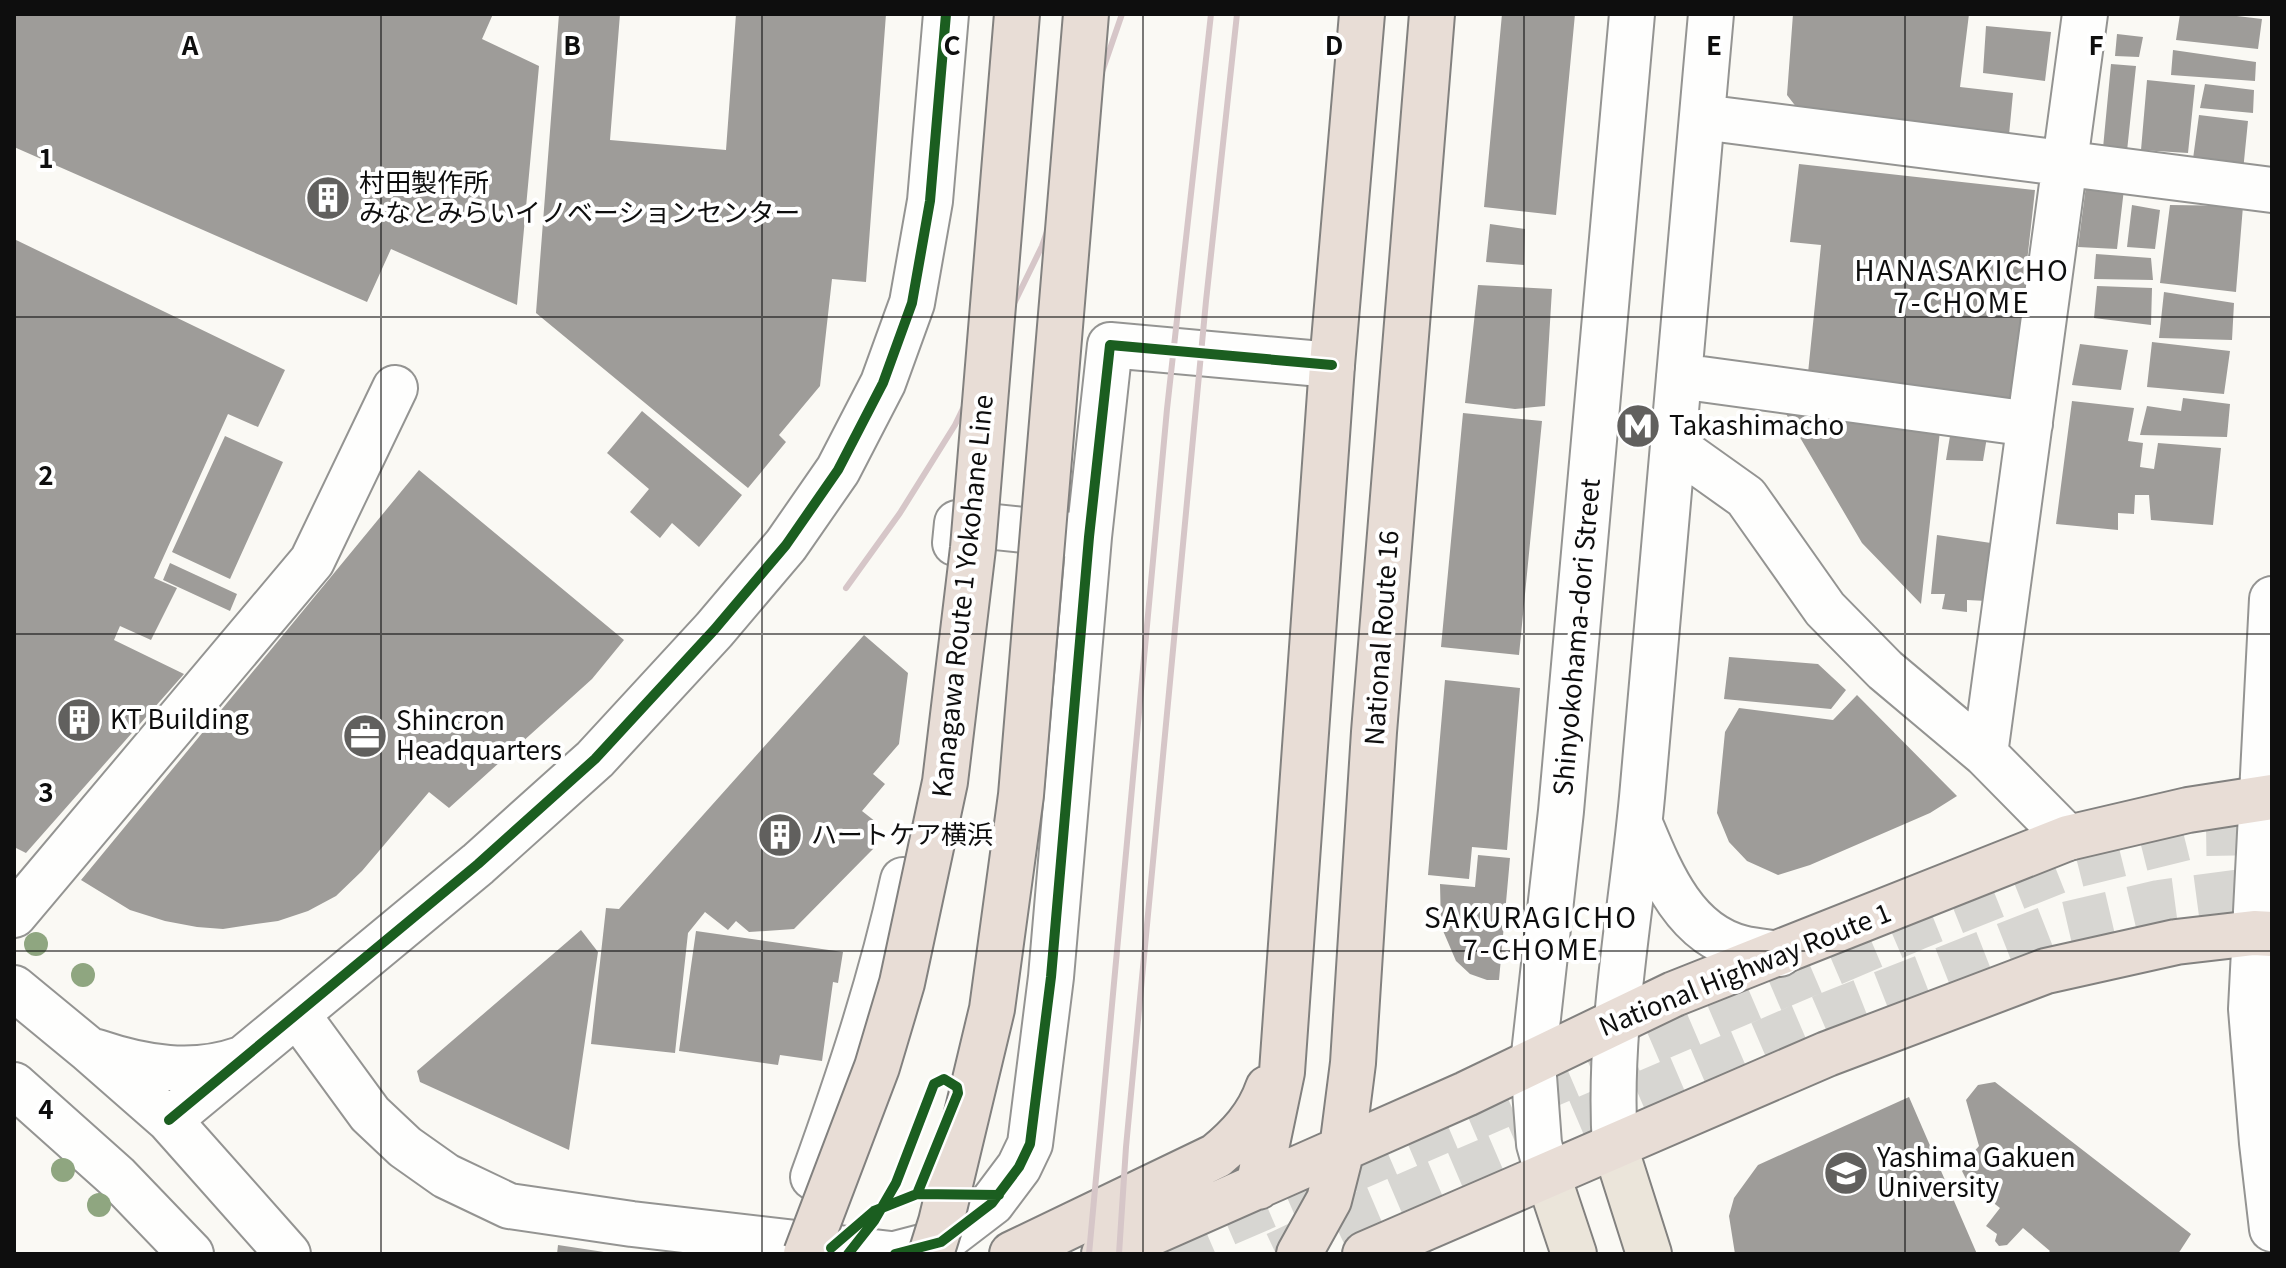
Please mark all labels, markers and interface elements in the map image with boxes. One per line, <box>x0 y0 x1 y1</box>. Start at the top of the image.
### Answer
text: A <box>181 25 199 62</box>
text: B <box>563 25 581 62</box>
text: C <box>943 25 961 62</box>
text: D <box>1325 25 1343 62</box>
text: E <box>1706 25 1722 62</box>
text: F <box>2088 25 2104 62</box>
text: 1 <box>38 138 54 175</box>
place label: 村田製作所 みなとみらいイノベーションセンター <box>359 162 800 229</box>
building icon: 村田製作所 みなとみらいイノベーションセンター <box>304 174 352 222</box>
district label: HANASAKICHO 7-CHOME <box>1854 249 2070 321</box>
street label: Kanagawa Route 1 Yokohane Line <box>921 392 1000 799</box>
metro station icon: Takashimacho <box>1614 402 1662 450</box>
place label: Takashimacho <box>1669 405 1844 442</box>
text: 2 <box>38 455 54 492</box>
street label: Shinyokohama-dori Street <box>1542 476 1607 797</box>
street label: National Route 16 <box>1354 529 1405 747</box>
building icon: KT Building <box>55 696 103 744</box>
place label: KT Building <box>110 699 249 736</box>
place label: Shincron Headquarters <box>396 700 562 767</box>
office icon: Shincron Headquarters <box>341 712 389 760</box>
text: 3 <box>38 772 54 809</box>
building icon: ハートケア横浜 <box>756 811 804 859</box>
place label: ハートケア横浜 <box>811 814 993 851</box>
street label: National Highway Route 1 <box>1592 892 1896 1043</box>
district label: SAKURAGICHO 7-CHOME <box>1424 896 1638 968</box>
text: 4 <box>38 1089 54 1126</box>
place label: Yashima Gakuen University <box>1876 1137 2076 1204</box>
school or university icon: Yashima Gakuen University <box>1822 1149 1870 1197</box>

